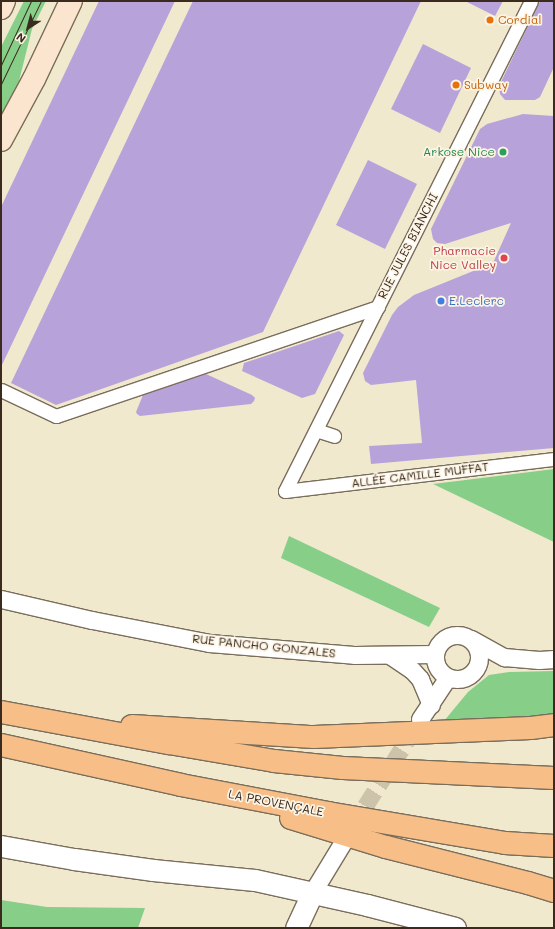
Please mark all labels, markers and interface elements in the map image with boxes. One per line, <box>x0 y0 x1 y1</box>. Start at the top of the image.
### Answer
north arrow <box>8 8 48 48</box>
place label: Cordial <box>498 13 541 27</box>
marker: Cordial <box>485 15 495 25</box>
text: N <box>13 30 28 47</box>
place label: Subway <box>464 78 508 92</box>
marker: Subway <box>451 80 461 90</box>
place label: Arkose Nice <box>423 145 495 159</box>
marker: Arkose Nice <box>498 147 508 157</box>
street label: RUE JULES BIANCHI <box>375 191 441 301</box>
place label: Pharmacie Nice Valley <box>430 244 496 272</box>
marker: Pharmacie Nice Valley <box>499 253 509 263</box>
place label: E.Leclerc <box>449 294 504 308</box>
marker: E.Leclerc <box>436 296 446 306</box>
street label: ALLÉE CAMILLE MUFFAT <box>351 459 489 491</box>
street label: RUE PANCHO GONZALES <box>192 631 336 661</box>
street label: LA PROVENÇALE <box>227 787 325 819</box>

